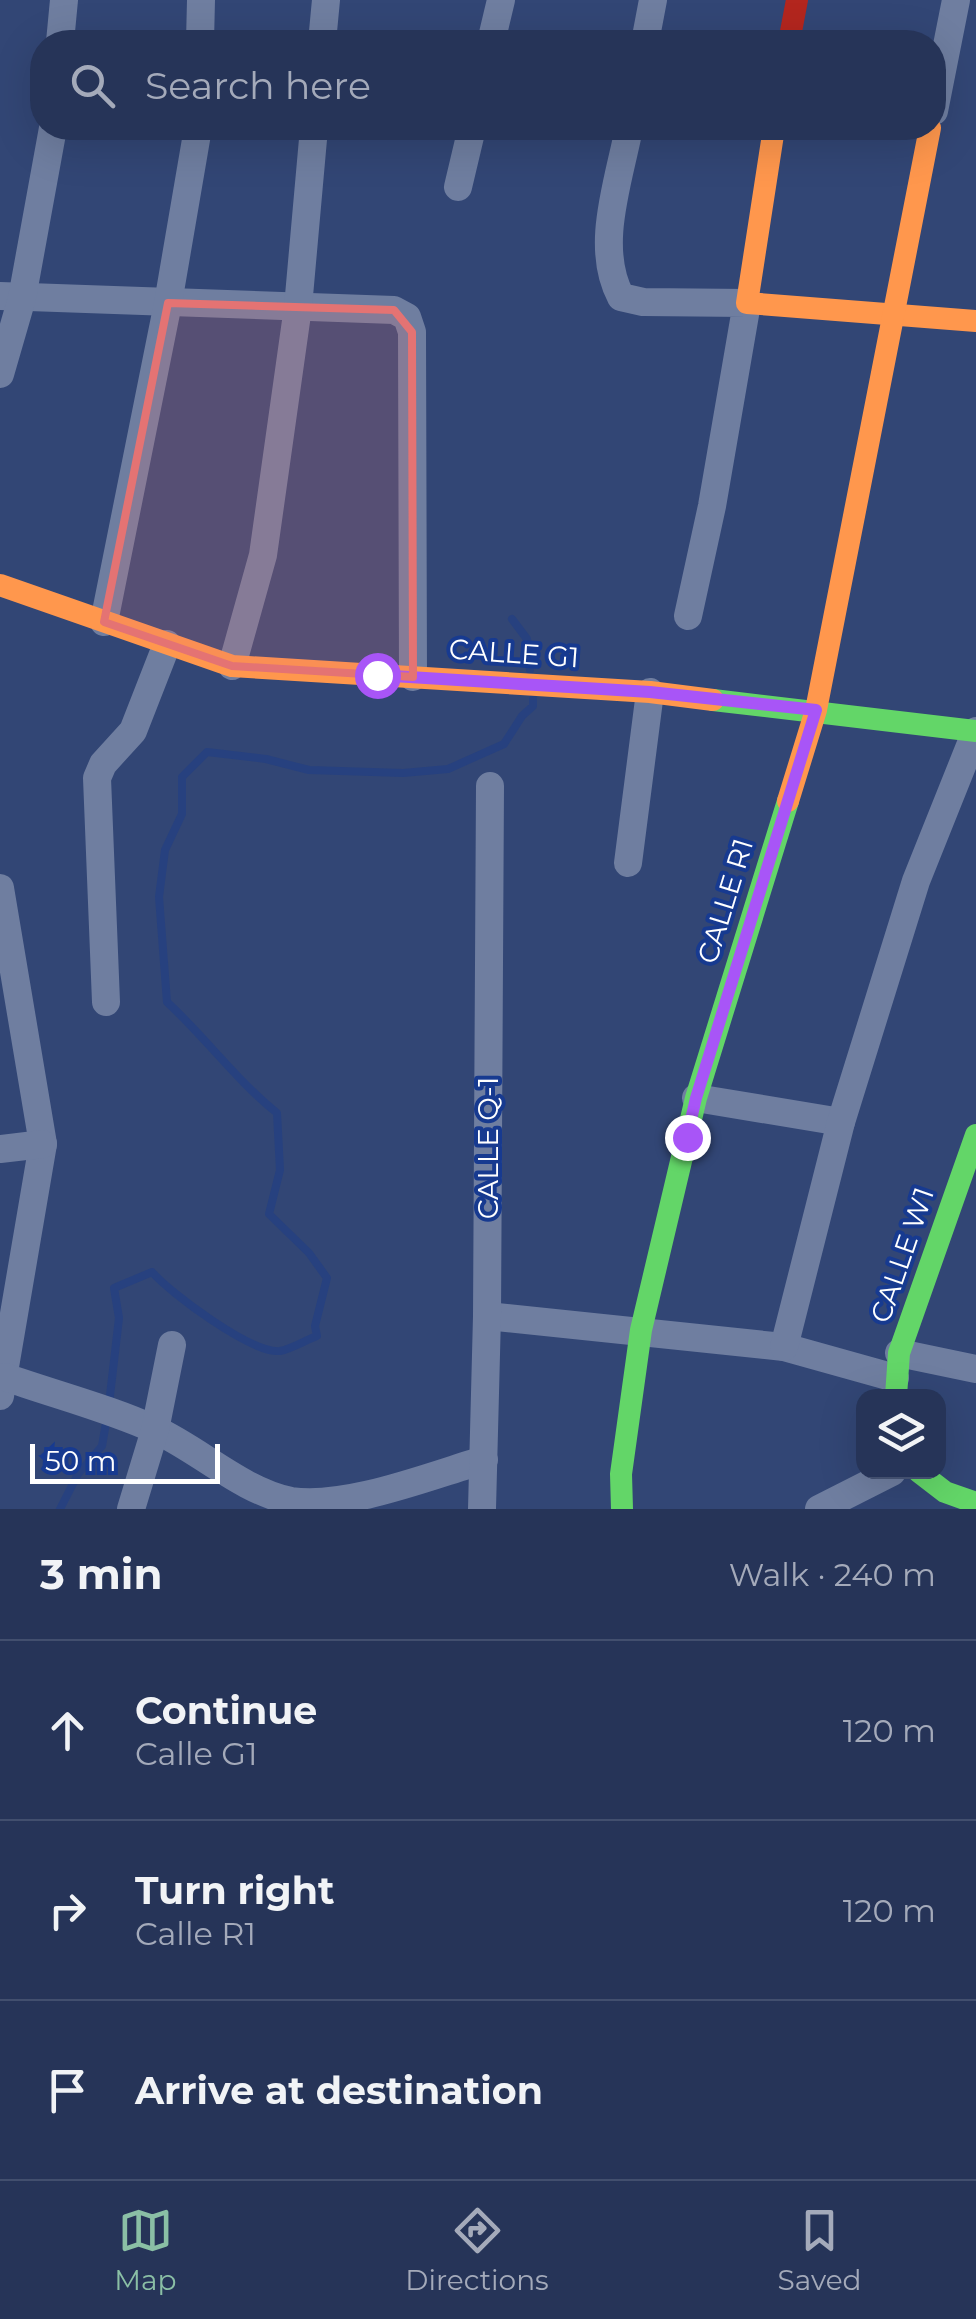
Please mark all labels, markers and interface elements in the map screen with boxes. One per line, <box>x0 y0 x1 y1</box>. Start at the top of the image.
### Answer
search box <box>30 30 946 140</box>
icon: search <box>65 58 120 113</box>
text: Search here <box>145 62 371 109</box>
street label: CALLE G1 <box>448 631 580 675</box>
route start <box>355 653 401 699</box>
street label: CALLE R1 <box>690 834 760 968</box>
street label: CALLE Q-1 <box>471 1077 505 1219</box>
route end <box>665 1115 711 1161</box>
street label: CALLE W1 <box>863 1183 941 1327</box>
map controls <box>856 1389 946 1479</box>
button: layers <box>856 1389 946 1479</box>
scale bar <box>30 1439 220 1484</box>
text: 50 m <box>45 1444 116 1478</box>
text: 3 min <box>40 1548 162 1600</box>
text: Walk · 240 m <box>729 1555 936 1594</box>
text: Continue <box>135 1687 317 1734</box>
icon: ahead <box>40 1703 95 1758</box>
text: 120 m <box>843 1711 936 1750</box>
text: Calle G1 <box>135 1734 258 1773</box>
text: Turn right <box>135 1867 334 1914</box>
icon: right <box>40 1883 95 1938</box>
text: 120 m <box>843 1891 936 1930</box>
text: Calle R1 <box>135 1914 256 1953</box>
icon: arrive <box>40 2063 95 2118</box>
text: Arrive at destination <box>135 2067 543 2114</box>
tab: Map <box>114 2203 177 2297</box>
tab: Directions <box>405 2203 549 2297</box>
tab: Saved <box>777 2203 862 2297</box>

